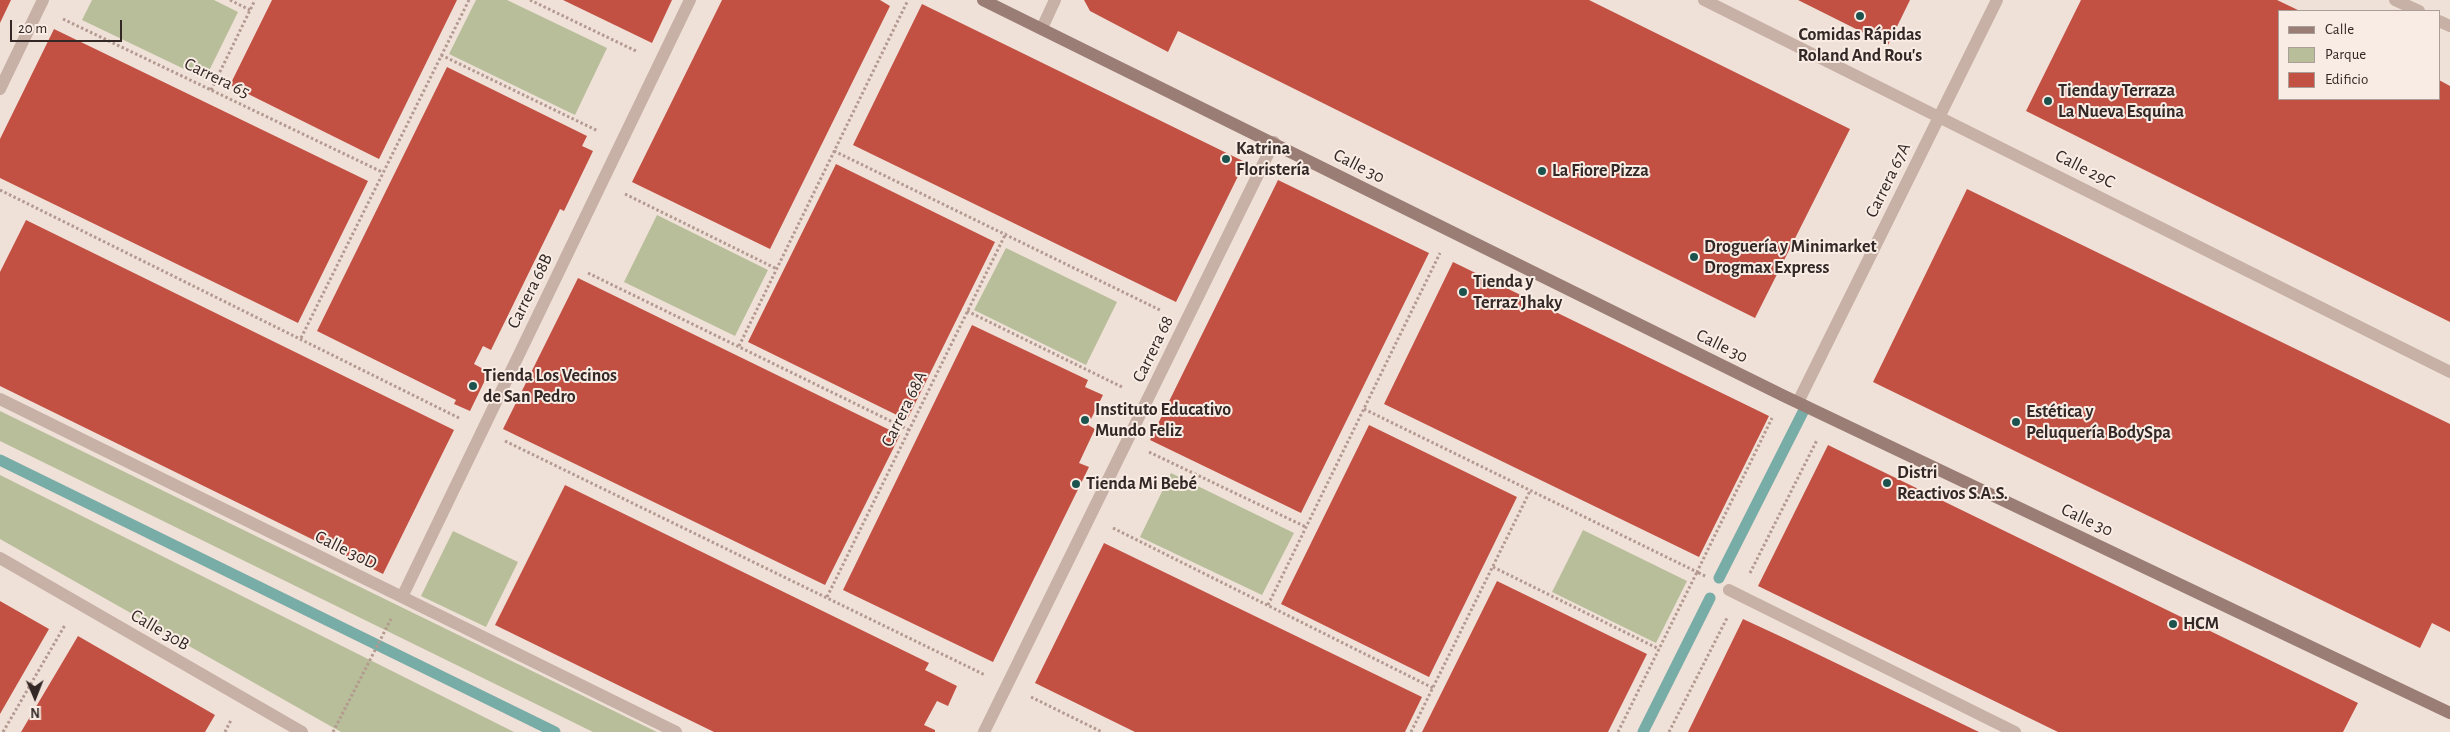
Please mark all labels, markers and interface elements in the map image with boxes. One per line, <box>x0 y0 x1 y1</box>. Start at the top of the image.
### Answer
scale bar <box>12 10 125 42</box>
marker: Comidas Rápidas Roland And Rou's <box>1854 10 1866 22</box>
legend <box>2278 10 2440 100</box>
text: 20 m <box>18 21 47 36</box>
text: Calle <box>2325 22 2354 37</box>
place label: Comidas Rápidas Roland And Rou's <box>1798 24 1922 66</box>
text: Parque <box>2325 47 2366 62</box>
street label: Carrera 65 <box>181 53 253 103</box>
text: Edificio <box>2325 72 2368 87</box>
place label: Tienda y Terraza La Nueva Esquina <box>2058 80 2184 122</box>
marker: Tienda y Terraza La Nueva Esquina <box>2042 95 2054 107</box>
place label: Katrina Floristería <box>1236 138 1310 180</box>
street label: Carrera 67A <box>1861 139 1915 221</box>
street label: Calle 30 <box>1330 144 1388 188</box>
street label: Calle 29C <box>2052 145 2118 193</box>
marker: Katrina Floristería <box>1220 153 1232 165</box>
place label: La Fiore Pizza <box>1552 160 1649 182</box>
marker: La Fiore Pizza <box>1536 165 1548 177</box>
place label: Droguería y Minimarket Drogmax Express <box>1704 236 1877 278</box>
street label: Carrera 68B <box>503 250 557 332</box>
marker: Droguería y Minimarket Drogmax Express <box>1688 251 1700 263</box>
place label: Tienda y Terraz Jhaky <box>1473 271 1562 314</box>
marker: Tienda y Terraz Jhaky <box>1457 286 1469 298</box>
street label: Carrera 68 <box>1128 312 1178 386</box>
street label: Calle 30 <box>1693 324 1751 368</box>
place label: Tienda Los Vecinos de San Pedro <box>483 365 617 408</box>
street label: Carrera 68A <box>876 368 932 450</box>
marker: Tienda Los Vecinos de San Pedro <box>467 380 479 392</box>
place label: Instituto Educativo Mundo Feliz <box>1095 399 1231 442</box>
place label: Estética y Peluquería BodySpa <box>2026 401 2171 444</box>
marker: Instituto Educativo Mundo Feliz <box>1079 414 1091 426</box>
marker: Estética y Peluquería BodySpa <box>2010 416 2022 428</box>
place label: Distri Reactivos S.A.S. <box>1897 462 2008 504</box>
place label: Tienda Mi Bebé <box>1086 473 1197 495</box>
marker: Distri Reactivos S.A.S. <box>1881 477 1893 489</box>
marker: Tienda Mi Bebé <box>1070 478 1082 490</box>
street label: Calle 30 <box>2058 499 2116 541</box>
street label: Calle 30D <box>311 526 381 574</box>
street label: Calle 30B <box>127 605 193 655</box>
place label: HCM <box>2183 613 2219 635</box>
marker: HCM <box>2167 618 2179 630</box>
north arrow <box>10 672 60 722</box>
text: N <box>30 705 40 719</box>

